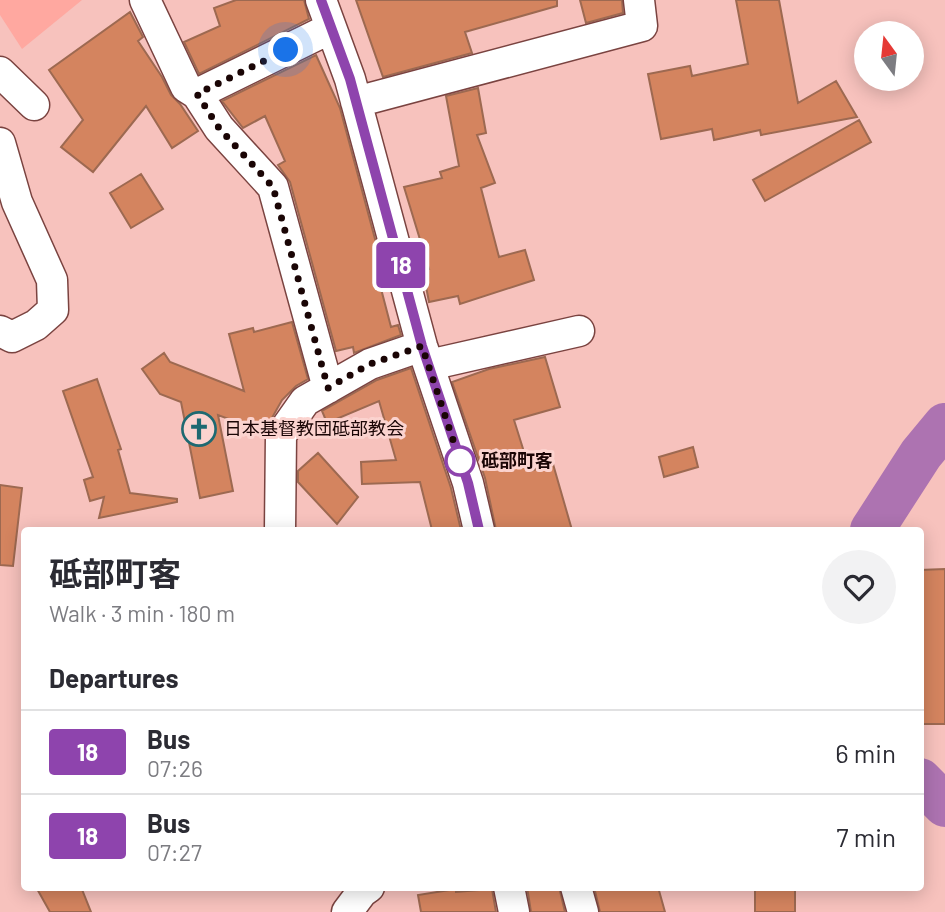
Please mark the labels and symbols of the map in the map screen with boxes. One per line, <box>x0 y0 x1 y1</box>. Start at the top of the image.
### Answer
north arrow <box>854 21 924 91</box>
your location <box>268 32 303 67</box>
line badge: 18 <box>370 242 432 288</box>
church icon: 日本基督教団砥部教会 <box>180 410 218 448</box>
place label: 日本基督教団砥部教会 <box>224 417 404 439</box>
marker: 砥部町客 <box>445 446 475 476</box>
place label: 砥部町客 <box>481 449 553 471</box>

